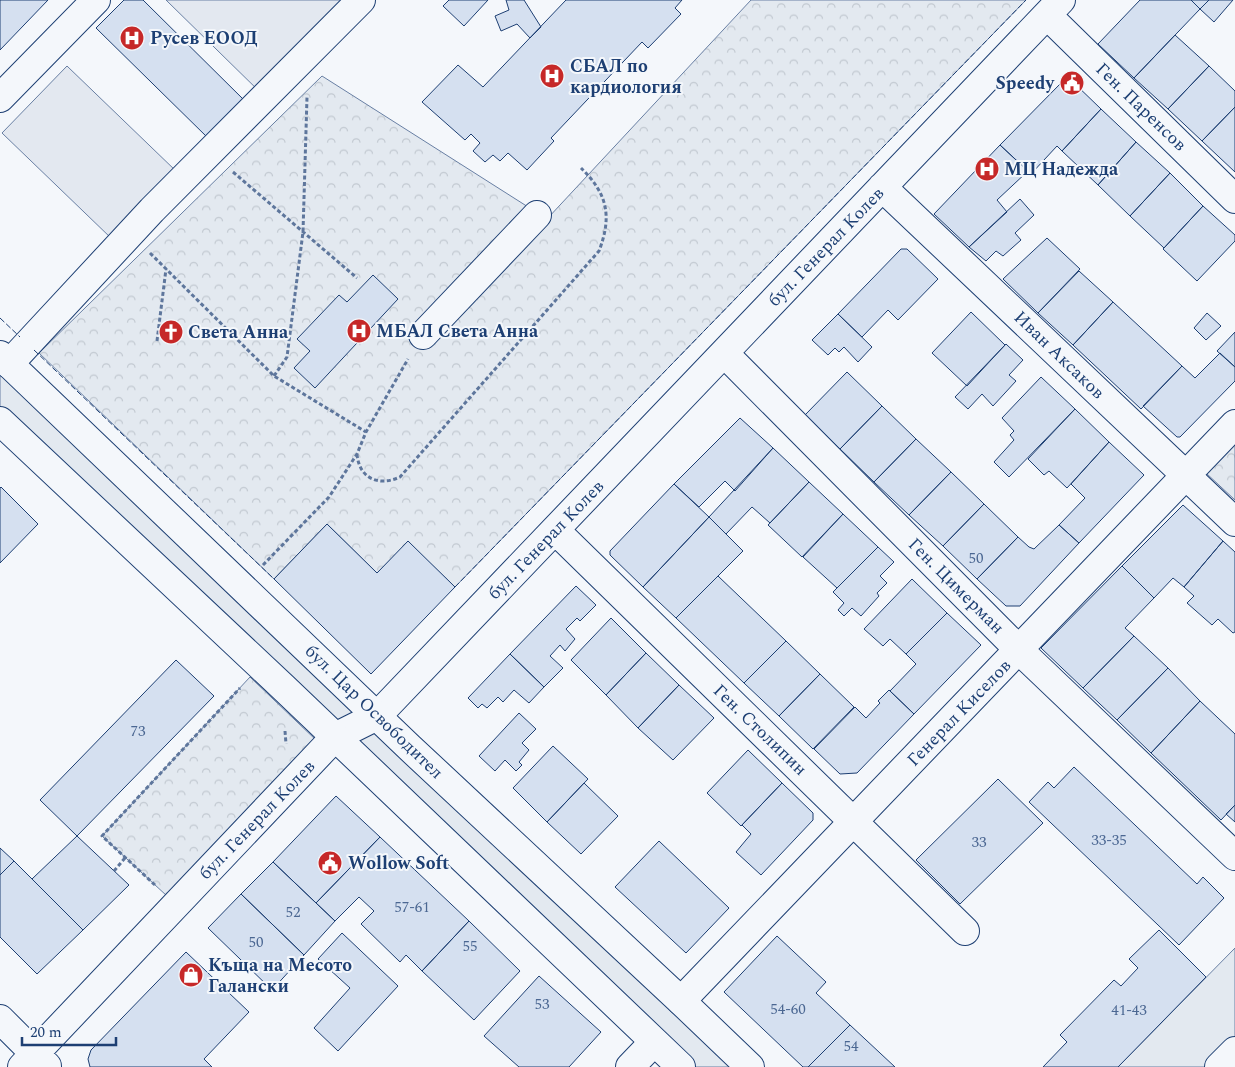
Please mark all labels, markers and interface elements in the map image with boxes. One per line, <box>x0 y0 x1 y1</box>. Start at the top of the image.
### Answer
hospital icon: Русев ЕООД <box>119 25 145 51</box>
place label: Русев ЕООД <box>150 25 258 52</box>
place label: СБАЛ по кардиология <box>570 53 682 101</box>
street label: Ген. Паренсов <box>1089 56 1193 158</box>
hospital icon: СБАЛ по кардиология <box>539 63 565 89</box>
place label: Speedy <box>996 70 1055 97</box>
public building icon: Speedy <box>1059 70 1085 96</box>
hospital icon: МЦ Надежда <box>974 156 1000 182</box>
place label: МЦ Надежда <box>1004 156 1119 183</box>
street label: бул. Генерал Колев <box>762 181 890 313</box>
street label: Иван Аксаков <box>1007 305 1111 405</box>
hospital icon: МБАЛ Света Анна <box>346 318 372 344</box>
place label: МБАЛ Света Анна <box>376 318 539 345</box>
church icon: Света Анна <box>158 319 184 345</box>
place label: Света Анна <box>188 319 289 346</box>
street label: бул. Генерал Колев <box>482 474 610 606</box>
street label: Ген. Цимерман <box>902 532 1010 640</box>
house number: 50 <box>968 547 984 570</box>
street label: бул. Цар Освободител <box>298 638 450 786</box>
street label: Генерал Киселов <box>901 653 1017 773</box>
street label: Ген. Столипин <box>707 678 813 782</box>
house number: 73 <box>130 720 146 743</box>
street label: бул. Генерал Колев <box>193 754 321 886</box>
house number: 33-35 <box>1091 829 1127 852</box>
house number: 33 <box>971 831 987 854</box>
public building icon: Wollow Soft <box>317 850 343 876</box>
place label: Wollow Soft <box>348 850 449 877</box>
house number: 57-61 <box>394 896 430 919</box>
house number: 52 <box>285 901 301 924</box>
house number: 50 <box>248 931 264 954</box>
house number: 55 <box>462 935 478 958</box>
place label: Къща на Месото Галански <box>208 952 352 1000</box>
shop icon: Къща на Месото Галански <box>178 962 204 988</box>
house number: 53 <box>534 993 550 1016</box>
house number: 54-60 <box>770 998 806 1021</box>
house number: 41-43 <box>1111 999 1147 1022</box>
scale bar <box>22 1014 116 1046</box>
text: 20 m <box>30 1021 62 1044</box>
house number: 54 <box>843 1035 859 1058</box>

